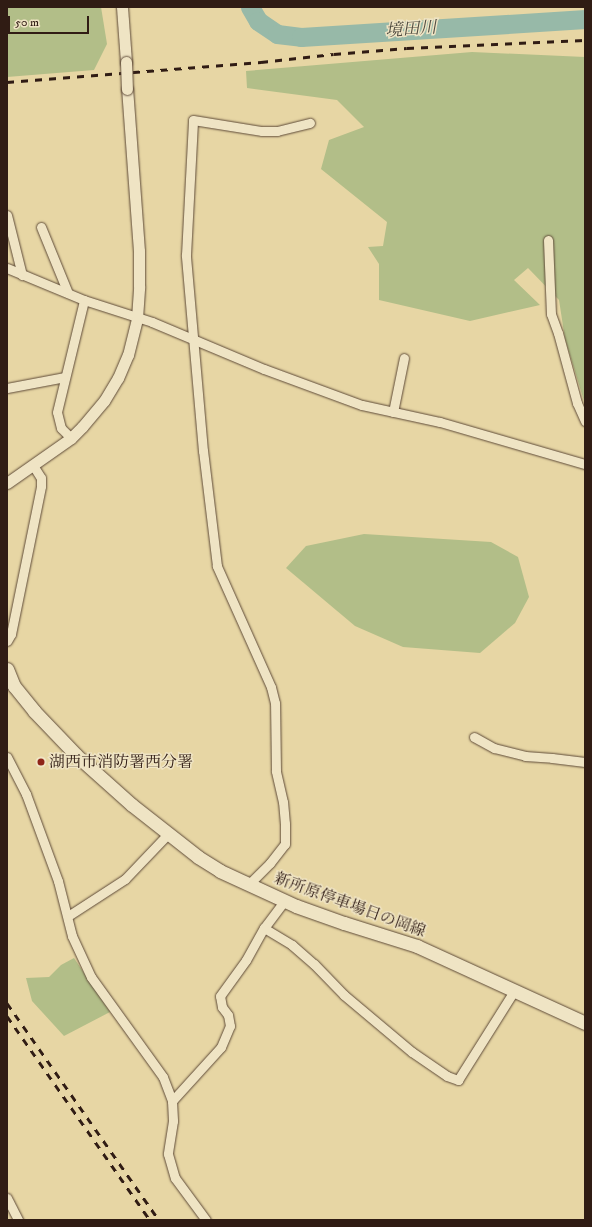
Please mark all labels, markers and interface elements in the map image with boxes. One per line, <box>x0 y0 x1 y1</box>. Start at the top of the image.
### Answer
scale bar <box>10 8 91 34</box>
text: 50 m <box>15 15 39 30</box>
water label: 境田川 <box>385 18 437 42</box>
place label: 湖西市消防署西分署 <box>49 752 193 772</box>
marker: 湖西市消防署西分署 <box>36 757 46 767</box>
street label: 新所原停車場日の岡線 <box>272 869 428 941</box>

